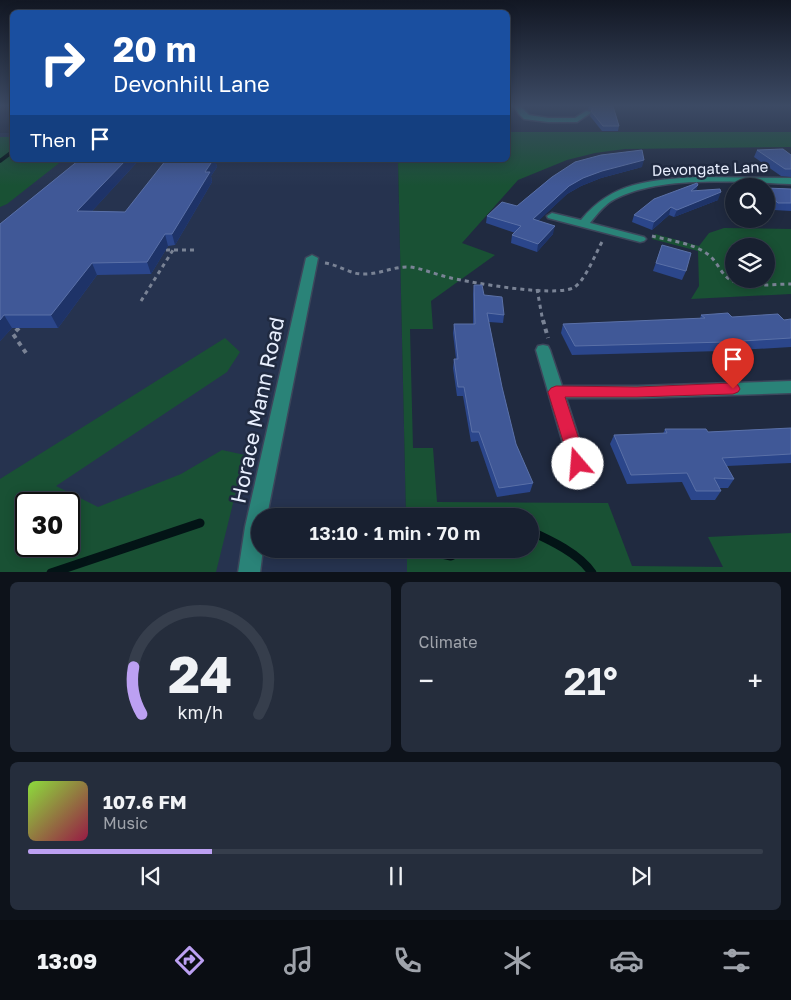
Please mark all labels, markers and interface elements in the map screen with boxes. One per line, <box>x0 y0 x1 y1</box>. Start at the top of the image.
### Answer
text: 20 m <box>113 28 196 70</box>
icon: right <box>30 30 95 95</box>
text: Devonhill Lane <box>113 70 270 97</box>
icon: arrive <box>86 125 114 153</box>
text: Then <box>30 128 76 151</box>
street label: Devongate Lane <box>652 157 769 179</box>
map controls <box>725 178 775 288</box>
button: search <box>725 178 775 228</box>
button: layers <box>725 238 775 288</box>
street label: Horace Mann Road <box>225 315 289 505</box>
pin <box>712 338 754 389</box>
icon: arrive <box>719 345 747 373</box>
position arrow <box>551 437 603 489</box>
speed limit sign: 30 <box>15 492 80 557</box>
text: 13:10 · 1 min · 70 m <box>310 521 480 544</box>
text: Climate <box>419 632 478 652</box>
text: 24 <box>168 642 232 704</box>
text: 21° <box>564 658 618 703</box>
text: − <box>419 664 434 697</box>
text: + <box>748 664 763 697</box>
text: km/h <box>178 701 223 723</box>
text: 107.6 FM <box>103 790 187 813</box>
text: Music <box>103 813 148 833</box>
icon: previous <box>137 862 165 890</box>
icon: pause <box>382 862 410 890</box>
icon: next <box>627 862 655 890</box>
icon: directions <box>172 943 207 978</box>
icon: music <box>281 943 316 978</box>
icon: phone <box>390 943 425 978</box>
icon: climate <box>500 943 535 978</box>
icon: car <box>609 943 644 978</box>
icon: filters <box>719 943 754 978</box>
text: 13:09 <box>37 947 97 974</box>

